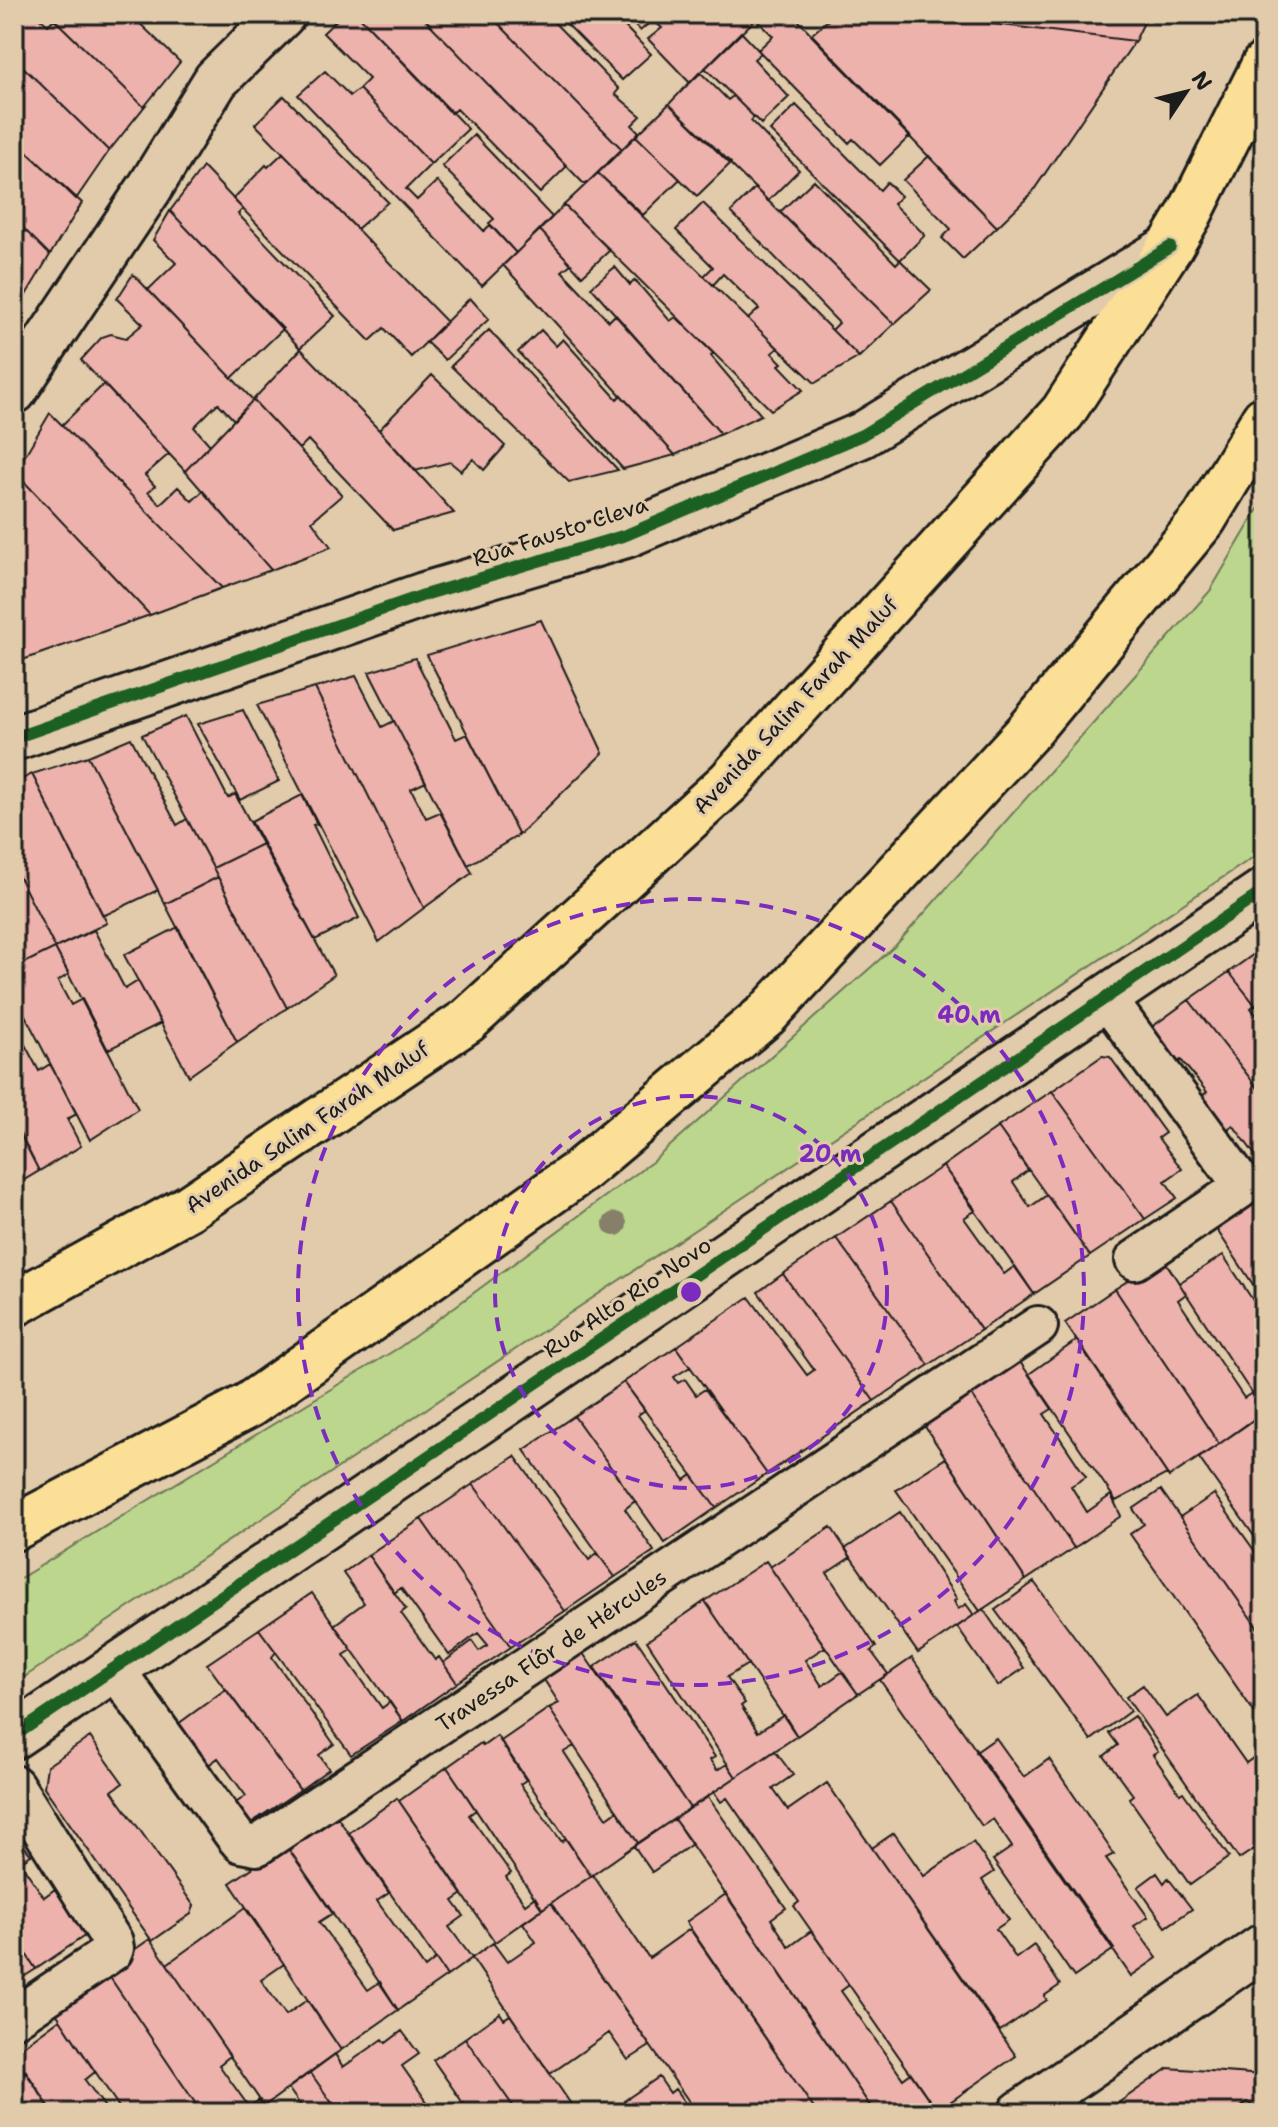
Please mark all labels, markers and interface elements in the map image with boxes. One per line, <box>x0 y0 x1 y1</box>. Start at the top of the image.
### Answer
north arrow <box>1146 52 1226 132</box>
text: N <box>1185 65 1219 96</box>
street label: Rua Fausto Cleva <box>469 489 652 573</box>
street label: Avenida Salim Farah Maluf <box>686 589 905 821</box>
text: 40 m <box>937 999 1001 1031</box>
street label: Avenida Salim Farah Maluf <box>180 1034 436 1220</box>
text: 20 m <box>798 1138 862 1170</box>
street label: Rua Alto Rio Novo <box>538 1230 717 1364</box>
centre of rings <box>677 1278 705 1306</box>
street label: Travessa Flôr de Hércules <box>430 1562 672 1738</box>

